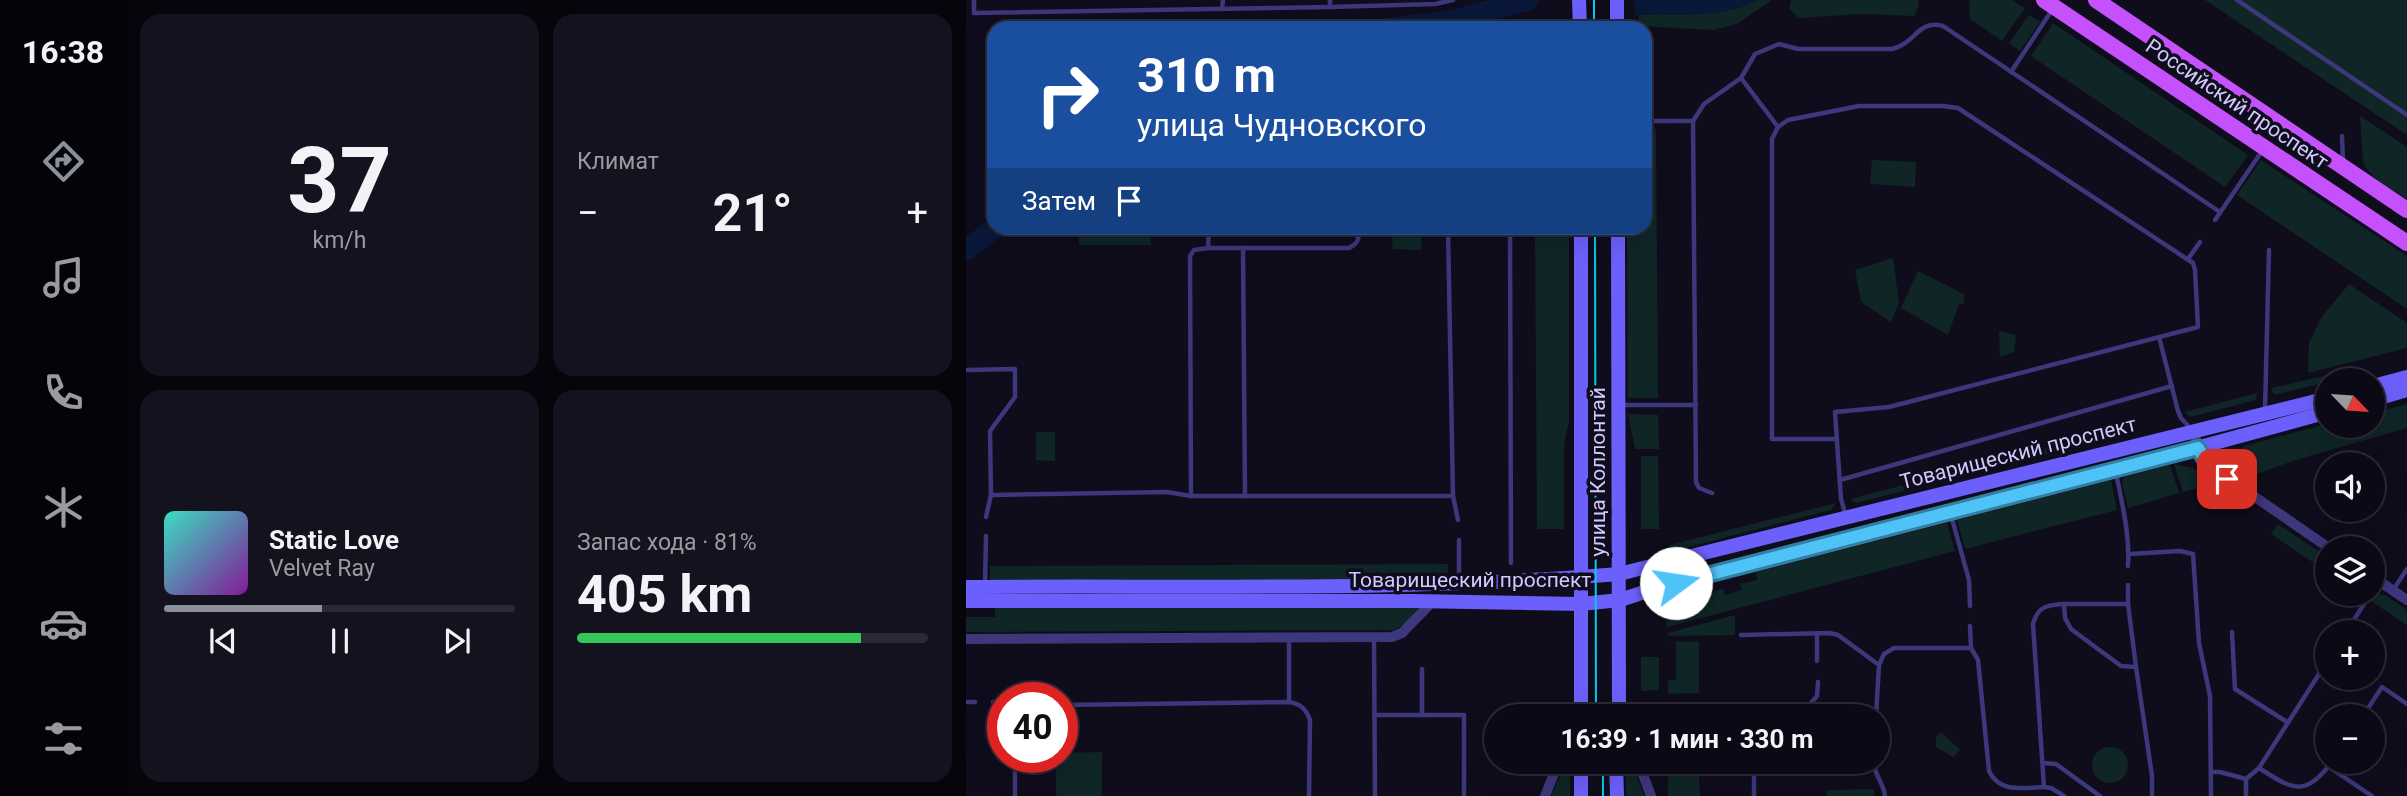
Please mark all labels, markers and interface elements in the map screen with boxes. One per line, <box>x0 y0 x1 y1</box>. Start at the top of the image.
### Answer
text: 16:38 <box>22 33 104 71</box>
street label: Российский проспект <box>2141 34 2333 174</box>
text: 310 m <box>1137 47 1276 104</box>
icon: right <box>1022 49 1113 140</box>
text: улица Чудновского <box>1137 106 1427 144</box>
text: 37 <box>287 128 392 234</box>
icon: directions <box>39 137 88 186</box>
text: Климат <box>577 148 659 175</box>
icon: arrive <box>1110 182 1148 220</box>
text: 21° <box>713 183 793 244</box>
text: Затем <box>1022 186 1096 216</box>
text: − <box>577 191 599 235</box>
text: + <box>906 191 928 235</box>
text: km/h <box>313 227 367 254</box>
icon: music <box>39 253 88 302</box>
icon: phone <box>39 368 88 417</box>
north arrow <box>2315 368 2385 438</box>
map controls <box>2315 368 2385 774</box>
street label: улица Коллонтай <box>1586 387 1610 557</box>
street label: Товарищеский проспект <box>1897 412 2139 494</box>
pin <box>2197 449 2257 509</box>
button: sound <box>2315 452 2385 522</box>
icon: arrive <box>2208 460 2246 498</box>
icon: climate <box>39 483 88 532</box>
text: Static Love <box>269 525 399 555</box>
text: Запас хода · 81% <box>577 529 757 556</box>
button: layers <box>2315 536 2385 606</box>
position arrow <box>1639 546 1713 620</box>
text: Velvet Ray <box>269 555 375 582</box>
text: 405 km <box>577 564 752 625</box>
street label: Товарищеский проспект <box>1349 568 1591 592</box>
icon: car <box>39 599 88 648</box>
button: + <box>2315 620 2385 690</box>
icon: previous <box>204 622 242 660</box>
icon: pause <box>321 622 359 660</box>
icon: next <box>438 622 476 660</box>
speed limit sign: 40 <box>987 682 1078 773</box>
button: − <box>2315 704 2385 774</box>
icon: filters <box>39 714 88 763</box>
text: 16:39 · 1 мин · 330 m <box>1561 724 1813 754</box>

